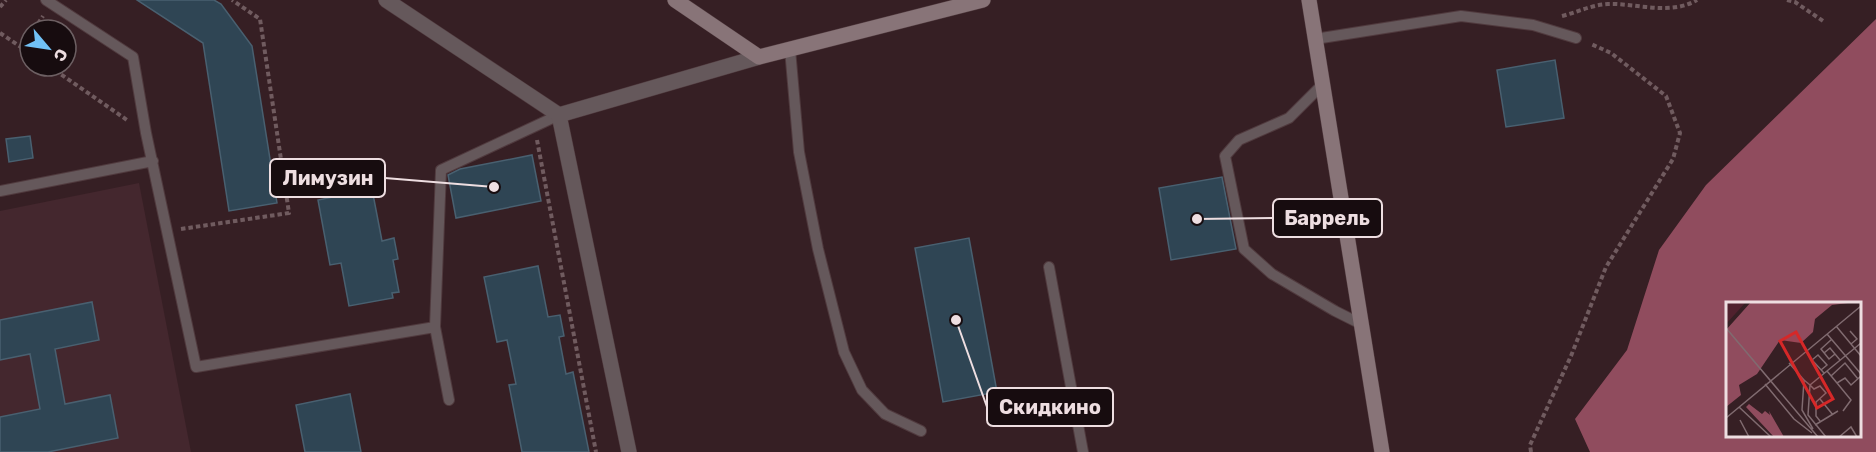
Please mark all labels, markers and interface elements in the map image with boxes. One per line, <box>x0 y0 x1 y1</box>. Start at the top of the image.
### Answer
north arrow <box>18 18 78 78</box>
text: С <box>50 46 72 65</box>
callout: Лимузин <box>270 159 385 197</box>
text: Лимузин <box>282 166 374 190</box>
callout: Баррель <box>1273 199 1382 237</box>
text: Баррель <box>1284 206 1370 230</box>
inset map <box>1726 302 1861 437</box>
callout: Скидкино <box>987 388 1113 426</box>
text: Скидкино <box>999 395 1101 419</box>

